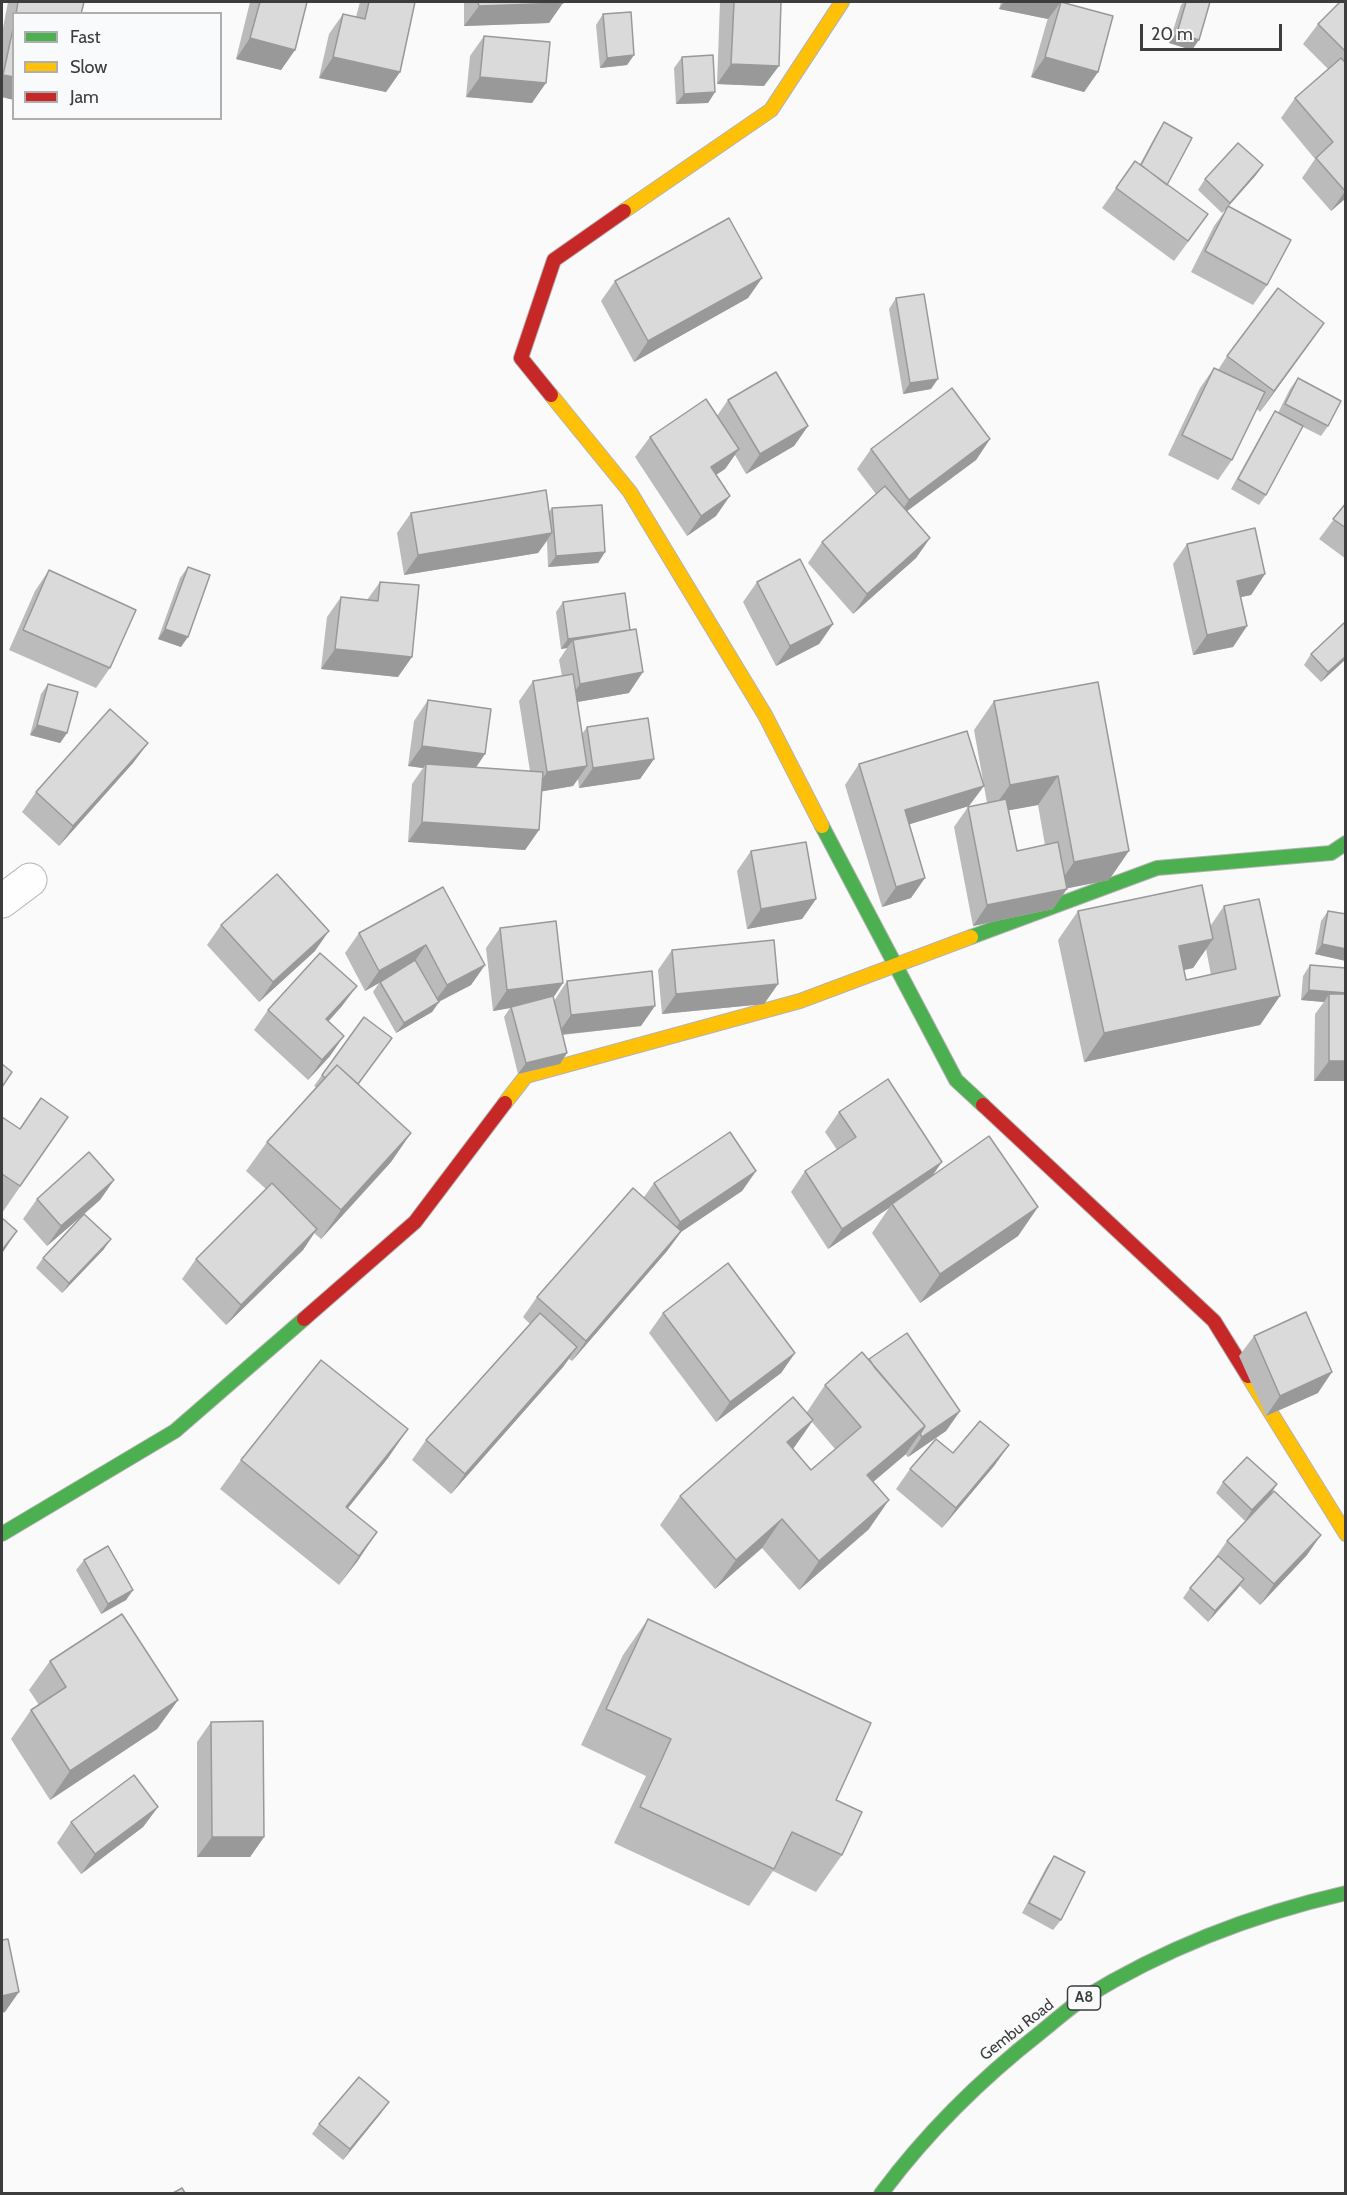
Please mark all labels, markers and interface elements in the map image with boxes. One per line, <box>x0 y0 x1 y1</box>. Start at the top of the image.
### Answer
legend <box>12 12 222 120</box>
scale bar <box>1143 12 1286 50</box>
text: 20 m <box>1151 23 1193 45</box>
text: Fast <box>70 26 101 48</box>
text: Slow <box>70 56 107 78</box>
text: Jam <box>70 86 99 108</box>
road number: A8 <box>1068 1986 1100 2010</box>
street label: Gembu Road <box>976 1995 1058 2065</box>

